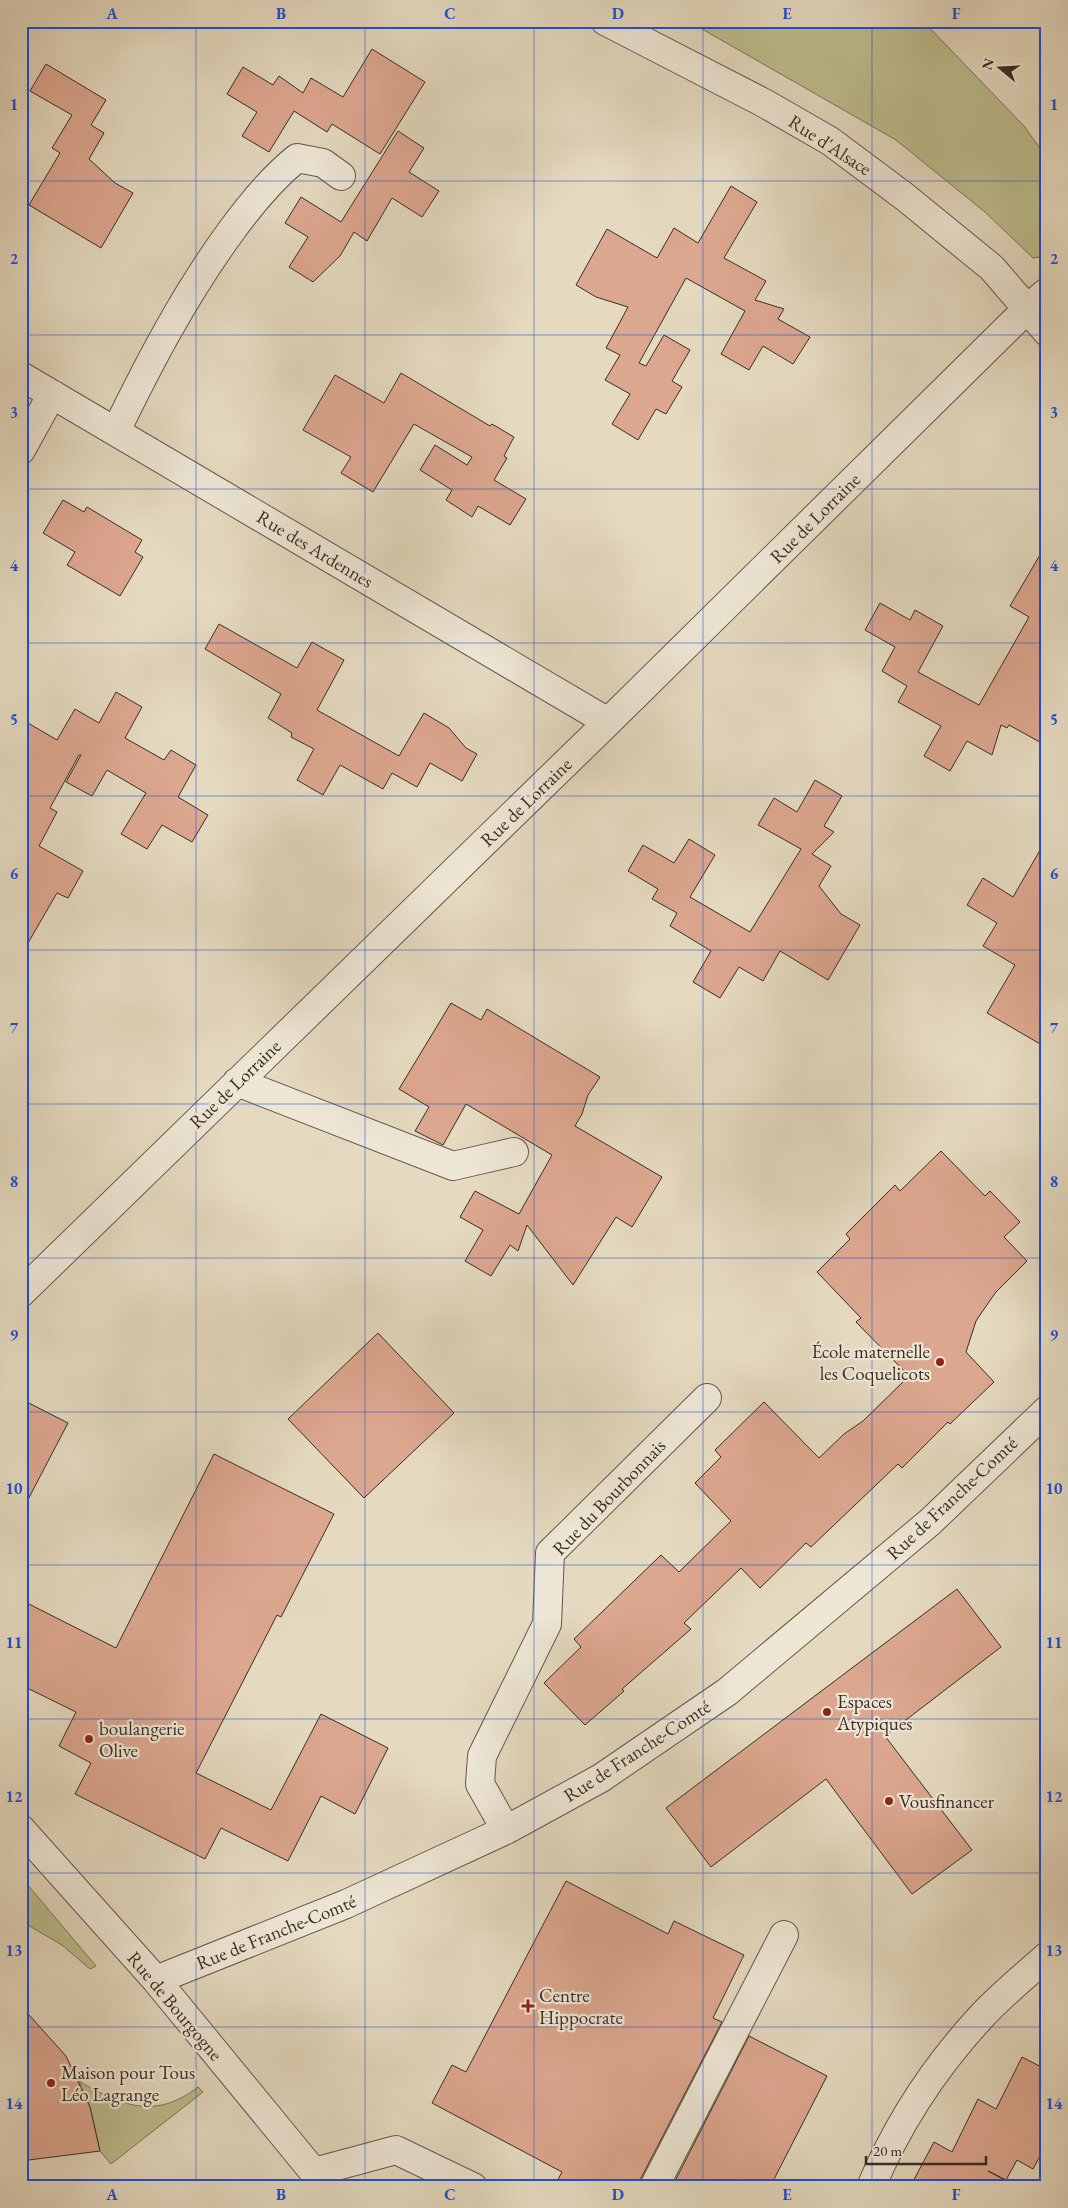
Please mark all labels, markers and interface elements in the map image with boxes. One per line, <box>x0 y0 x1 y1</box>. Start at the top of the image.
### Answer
text: A <box>105 3 118 24</box>
text: B <box>276 3 286 24</box>
text: C <box>444 3 456 24</box>
text: D <box>612 3 624 24</box>
text: E <box>782 3 792 24</box>
text: F <box>952 3 961 24</box>
north arrow <box>976 42 1026 92</box>
text: N <box>977 55 998 72</box>
text: 1 <box>10 94 18 115</box>
text: 1 <box>1050 94 1058 115</box>
street label: Rue d'Alsace <box>784 109 876 181</box>
text: 2 <box>10 248 19 269</box>
text: 2 <box>1050 248 1059 269</box>
text: 3 <box>10 402 18 423</box>
text: 3 <box>1050 402 1058 423</box>
street label: Rue de Lorraine <box>764 467 866 569</box>
street label: Rue des Ardennes <box>252 504 378 594</box>
text: 4 <box>10 555 19 576</box>
text: 4 <box>1050 555 1059 576</box>
text: 5 <box>10 709 18 730</box>
text: 5 <box>1050 709 1058 730</box>
street label: Rue de Lorraine <box>475 752 577 852</box>
text: 6 <box>10 863 19 884</box>
text: 6 <box>1050 863 1059 884</box>
text: 7 <box>10 1017 19 1038</box>
text: 7 <box>1050 1017 1059 1038</box>
street label: Rue de Lorraine <box>184 1034 286 1134</box>
text: 8 <box>10 1171 18 1192</box>
text: 8 <box>1050 1171 1058 1192</box>
text: 9 <box>10 1324 19 1345</box>
text: 9 <box>1050 1324 1059 1345</box>
place label: École maternelle les Coquelicots <box>811 1339 930 1386</box>
marker: École maternelle les Coquelicots <box>934 1356 946 1368</box>
street label: Rue de Franche-Comté <box>881 1431 1023 1565</box>
street label: Rue du Bourbonnais <box>547 1433 671 1561</box>
text: 10 <box>6 1478 23 1499</box>
text: 10 <box>1046 1478 1063 1499</box>
text: 11 <box>6 1632 22 1653</box>
text: 11 <box>1046 1632 1062 1653</box>
place label: Espaces Atypiques <box>836 1689 912 1736</box>
street label: Rue de Franche-Comté <box>559 1694 715 1808</box>
marker: Espaces Atypiques <box>821 1706 833 1718</box>
place label: boulangerie Olive <box>99 1716 184 1763</box>
marker: boulangerie Olive <box>83 1733 95 1745</box>
text: 12 <box>6 1786 23 1807</box>
text: 12 <box>1046 1786 1063 1807</box>
place label: Vousfinancer <box>899 1789 995 1814</box>
marker: Vousfinancer <box>883 1795 895 1807</box>
street label: Rue de Franche-Comté <box>192 1888 360 1976</box>
text: 13 <box>6 1940 22 1961</box>
text: 13 <box>1046 1940 1062 1961</box>
street label: Rue de Bourgogne <box>122 1946 228 2066</box>
place label: Centre Hippocrate <box>539 1983 623 2030</box>
marker: Centre Hippocrate <box>521 1999 535 2013</box>
place label: Maison pour Tous Léo Lagrange <box>61 2060 195 2107</box>
marker: Maison pour Tous Léo Lagrange <box>45 2077 57 2089</box>
text: 14 <box>6 2093 23 2114</box>
text: 14 <box>1046 2093 1063 2114</box>
scale bar <box>866 2133 986 2165</box>
text: 20 m <box>873 2141 902 2160</box>
text: A <box>105 2184 118 2205</box>
text: B <box>276 2184 286 2205</box>
text: C <box>444 2184 456 2205</box>
text: D <box>612 2184 624 2205</box>
text: E <box>782 2184 792 2205</box>
text: F <box>952 2184 961 2205</box>

